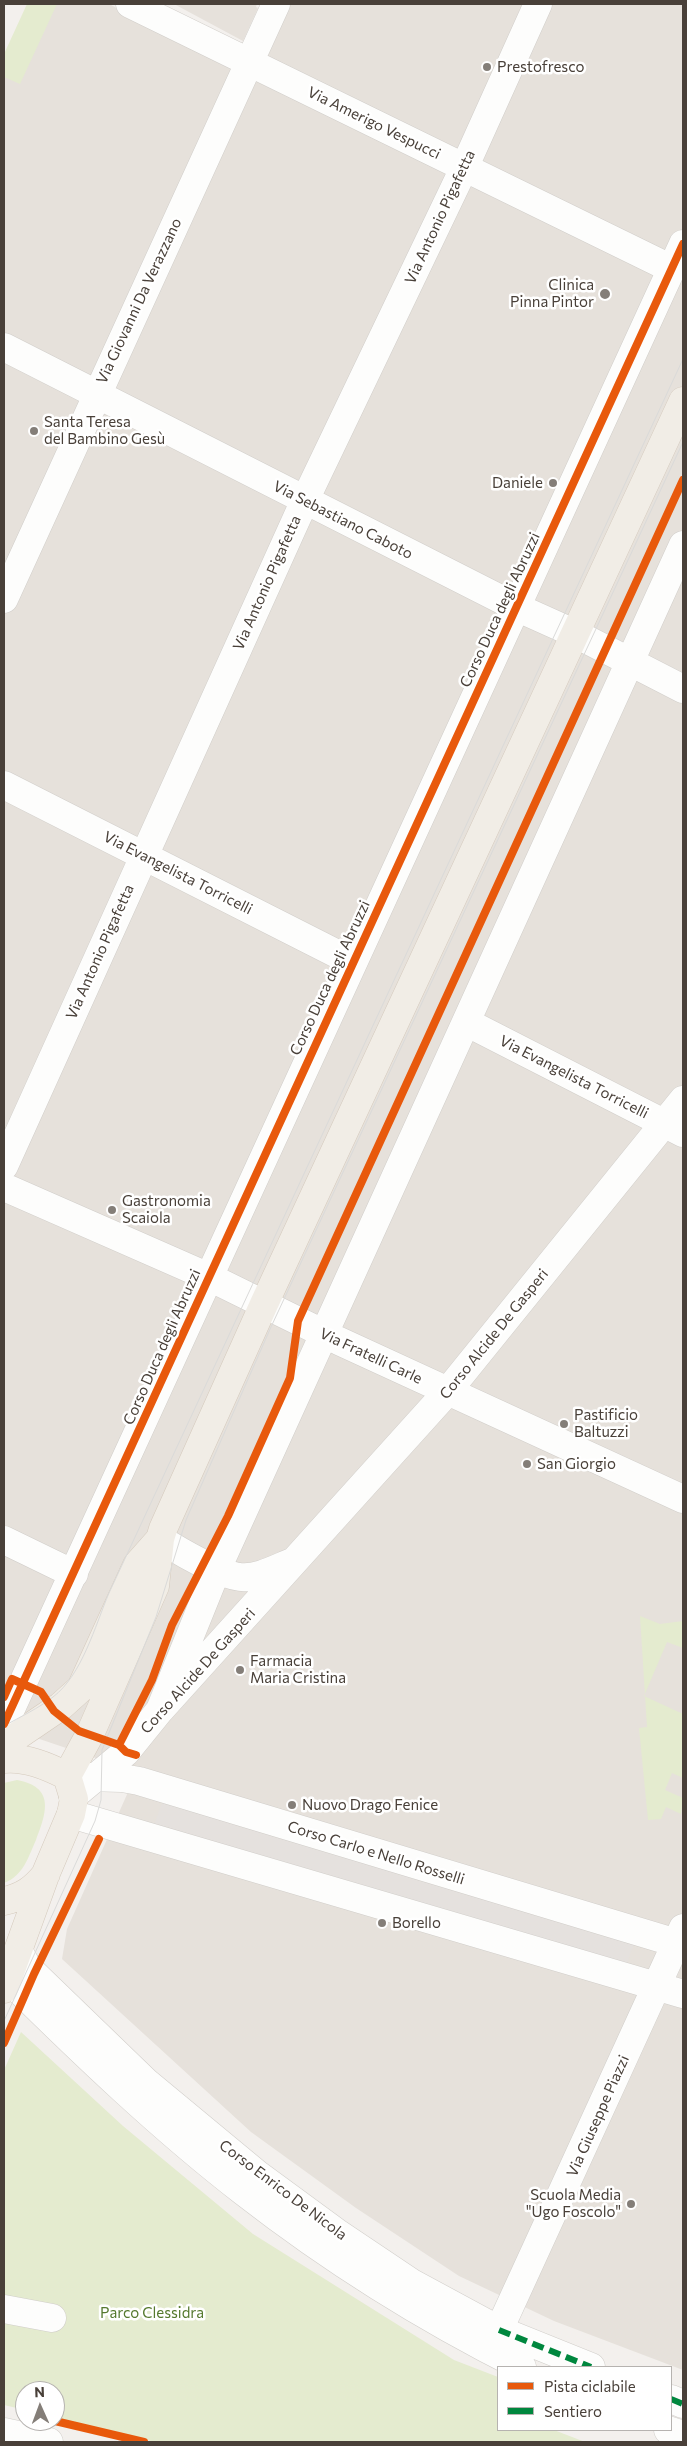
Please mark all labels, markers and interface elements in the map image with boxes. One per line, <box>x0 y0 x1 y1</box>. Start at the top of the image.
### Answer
place label: Prestofresco <box>497 58 585 76</box>
marker: Prestofresco <box>481 61 493 73</box>
street label: Via Amerigo Vespucci <box>305 83 443 163</box>
street label: Via Antonio Pigafetta <box>401 147 479 287</box>
street label: Via Giovanni Da Verazzano <box>93 215 185 387</box>
place label: Clinica Pinna Pintor <box>510 276 594 311</box>
marker: Clinica Pinna Pintor <box>598 287 612 301</box>
place label: Santa Teresa del Bambino Gesù <box>44 413 165 448</box>
marker: Santa Teresa del Bambino Gesù <box>28 425 40 437</box>
place label: Daniele <box>492 474 543 492</box>
street label: Via Sebastiano Caboto <box>270 477 416 563</box>
marker: Daniele <box>547 477 559 489</box>
street label: Via Antonio Pigafetta <box>229 513 305 653</box>
street label: Corso Duca degli Abruzzi <box>456 530 544 690</box>
street label: Via Evangelista Torricelli <box>100 828 256 918</box>
street label: Via Antonio Pigafetta <box>62 882 138 1022</box>
street label: Corso Duca degli Abruzzi <box>286 898 374 1058</box>
street label: Via Evangelista Torricelli <box>496 1032 652 1122</box>
place label: Gastronomia Scaiola <box>122 1192 211 1227</box>
marker: Gastronomia Scaiola <box>106 1204 118 1216</box>
street label: Corso Alcide De Gasperi <box>436 1265 552 1403</box>
street label: Corso Duca degli Abruzzi <box>119 1266 205 1428</box>
street label: Via Fratelli Carle <box>317 1324 425 1388</box>
place label: Pastificio Baltuzzi <box>574 1406 638 1441</box>
marker: Pastificio Baltuzzi <box>558 1418 570 1430</box>
place label: San Giorgio <box>537 1455 616 1473</box>
marker: San Giorgio <box>521 1458 533 1470</box>
street label: Corso Alcide De Gasperi <box>137 1605 259 1737</box>
place label: Farmacia Maria Cristina <box>250 1652 346 1687</box>
marker: Farmacia Maria Cristina <box>234 1664 246 1676</box>
place label: Nuovo Drago Fenice <box>302 1796 438 1814</box>
marker: Nuovo Drago Fenice <box>286 1799 298 1811</box>
street label: Corso Carlo e Nello Rosselli <box>285 1817 467 1889</box>
place label: Borello <box>392 1914 441 1932</box>
marker: Borello <box>376 1917 388 1929</box>
street label: Via Giuseppe Piazzi <box>563 2052 633 2180</box>
street label: Corso Enrico De Nicola <box>216 2136 350 2244</box>
place label: Scuola Media "Ugo Foscolo" <box>526 2186 621 2221</box>
marker: Scuola Media "Ugo Foscolo" <box>625 2198 637 2210</box>
park label: Parco Clessidra <box>100 2304 204 2322</box>
legend <box>497 2366 672 2431</box>
text: Pista ciclabile <box>544 2377 636 2395</box>
north arrow <box>15 2381 65 2431</box>
text: N <box>34 2383 45 2400</box>
text: Sentiero <box>544 2402 602 2420</box>

